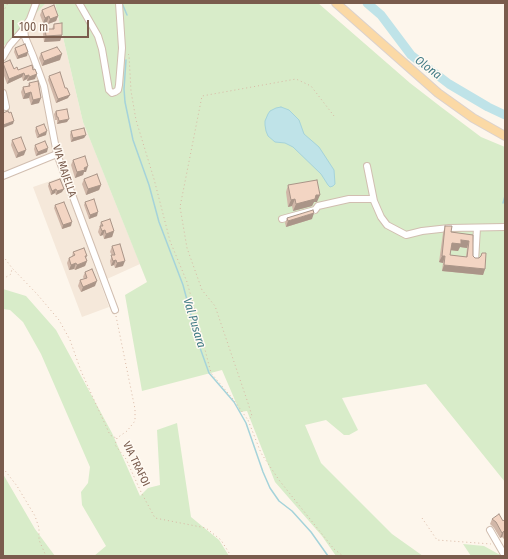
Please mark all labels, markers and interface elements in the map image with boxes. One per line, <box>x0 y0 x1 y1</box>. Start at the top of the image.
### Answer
scale bar <box>14 12 91 38</box>
text: 100 m <box>19 20 48 34</box>
water label: Olona <box>412 53 444 83</box>
street label: VIA MAJELLA <box>49 143 79 199</box>
water label: Val Pusara <box>180 296 208 350</box>
street label: VIA TRAFOI <box>120 439 152 489</box>

